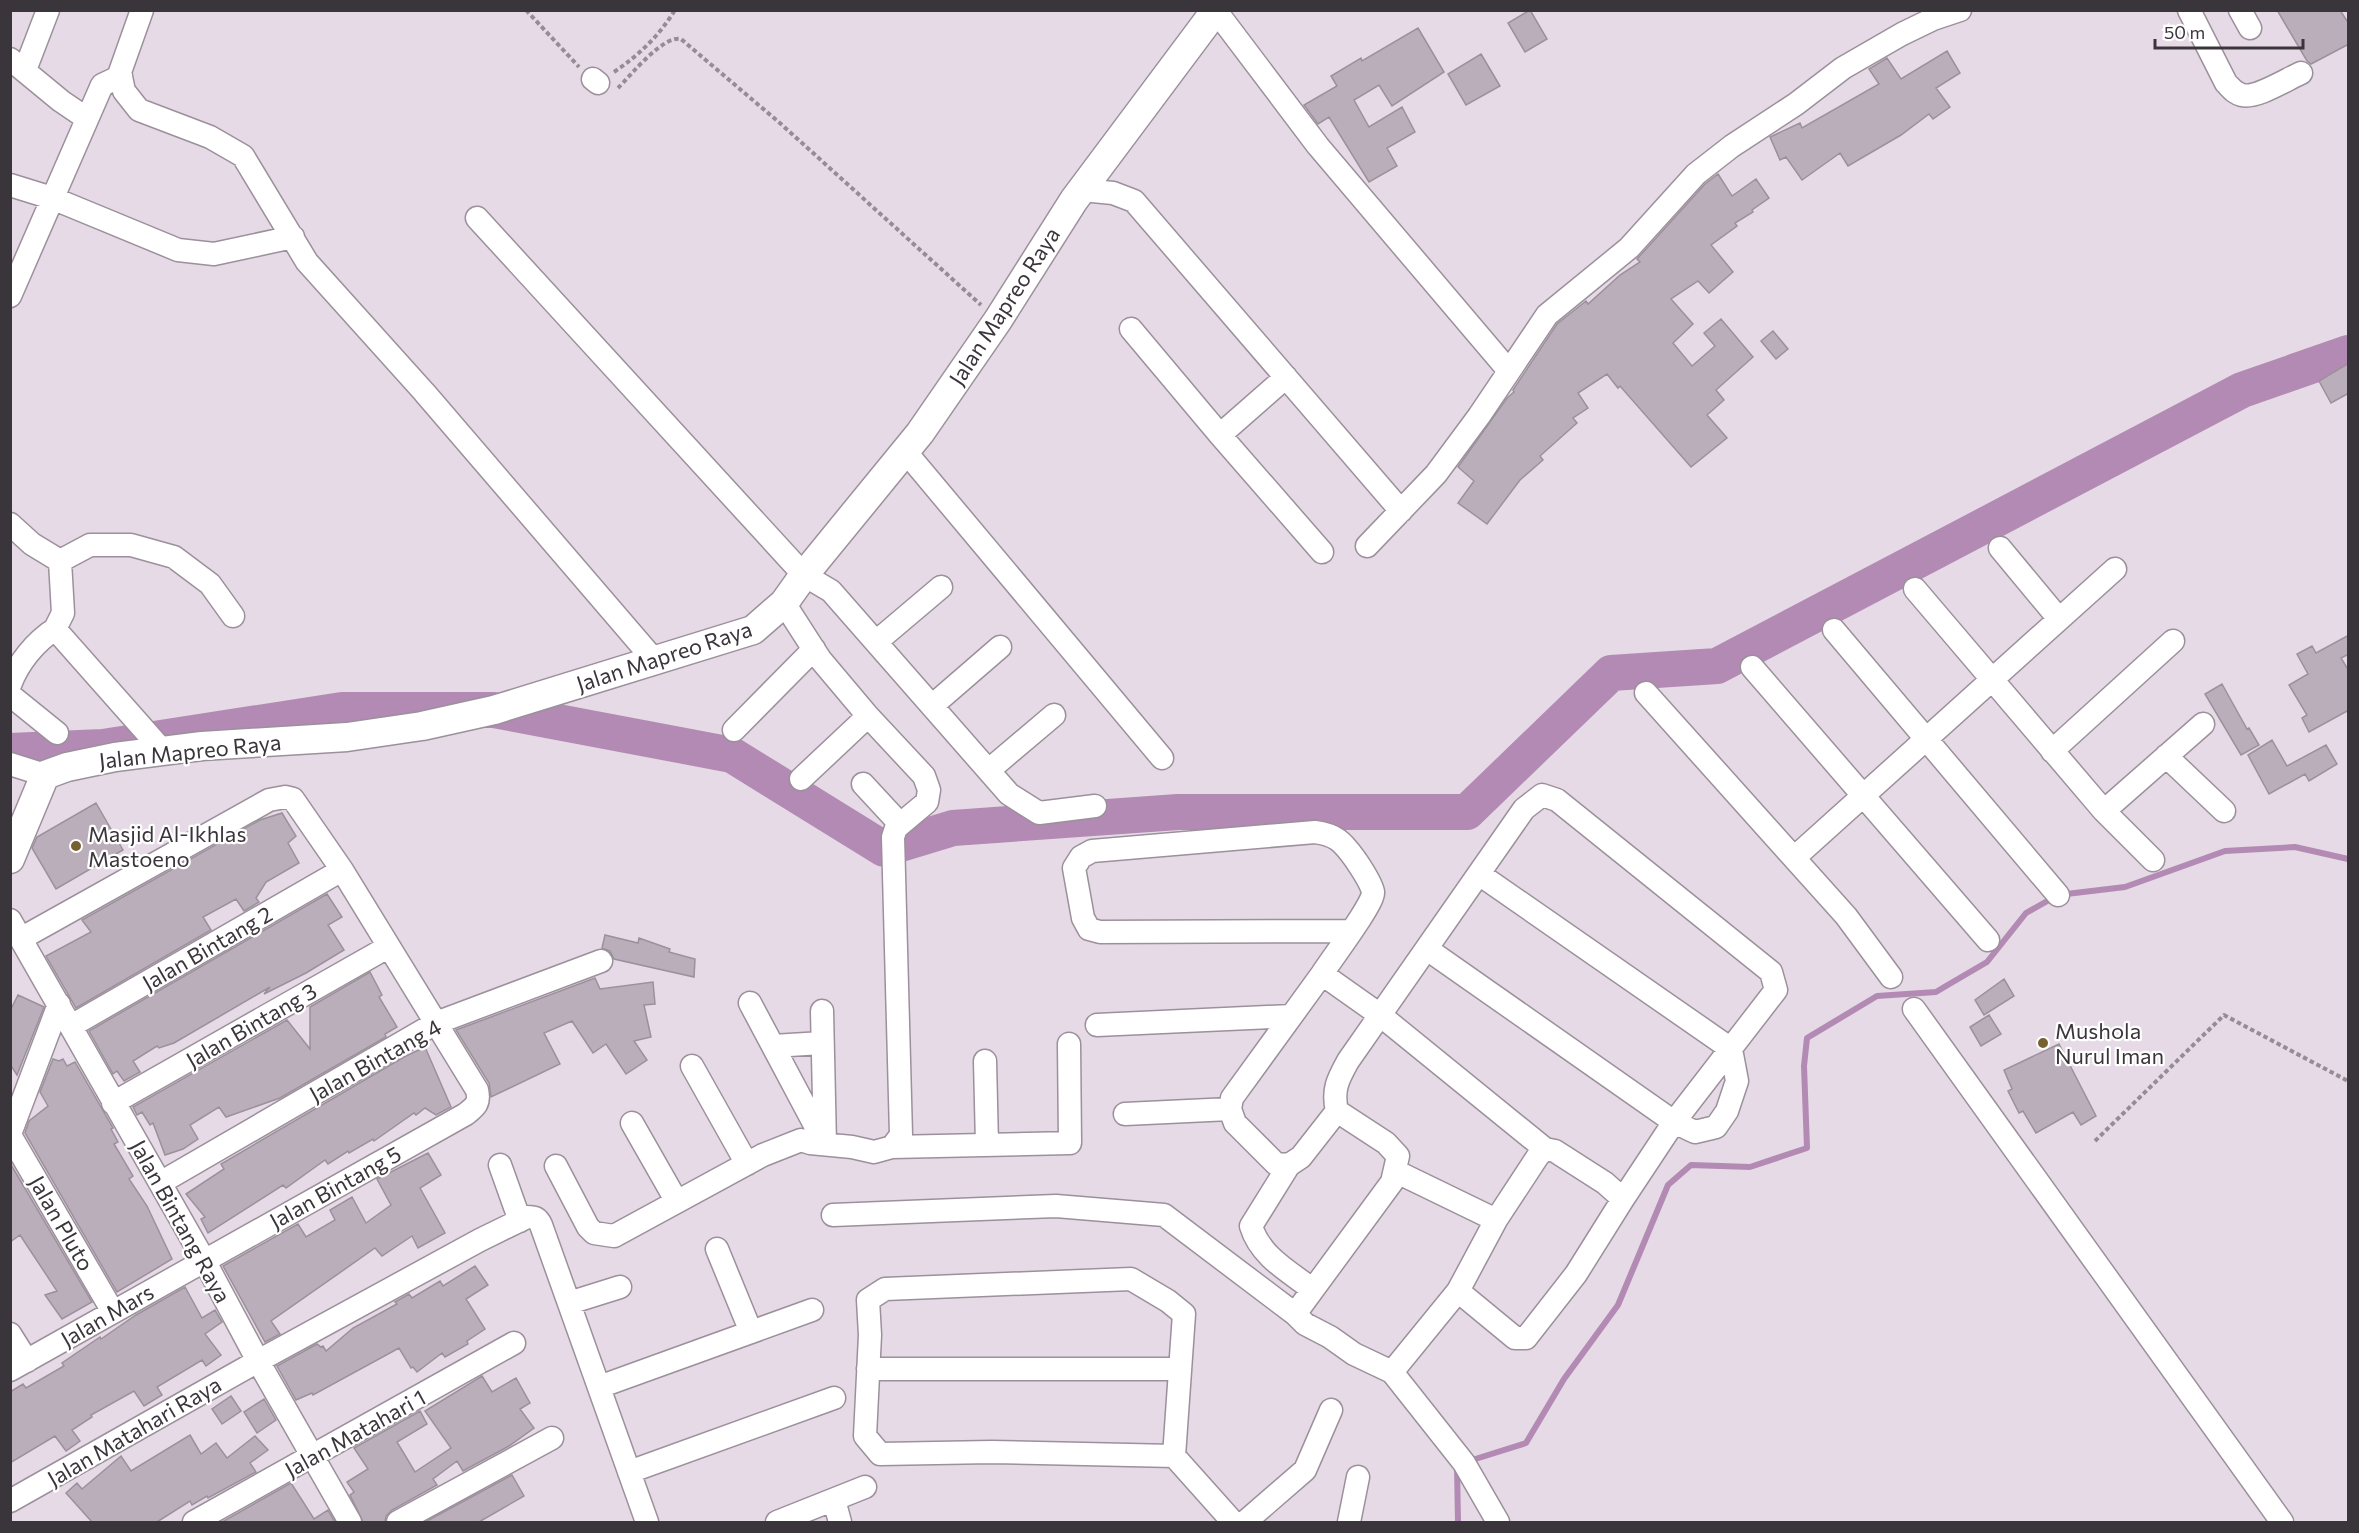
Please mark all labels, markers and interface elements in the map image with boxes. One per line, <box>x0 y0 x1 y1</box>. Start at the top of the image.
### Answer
scale bar <box>2155 12 2304 50</box>
text: 50 m <box>2164 21 2205 43</box>
street label: Jalan Mapreo Raya <box>943 222 1065 390</box>
street label: Jalan Mapreo Raya <box>573 615 755 697</box>
street label: Jalan Mapreo Raya <box>98 728 282 774</box>
place label: Masjid Al-Ikhlas Mastoeno <box>88 820 246 872</box>
marker: Masjid Al-Ikhlas Mastoeno <box>69 839 83 853</box>
street label: Jalan Bintang 2 <box>137 900 277 996</box>
street label: Jalan Bintang 3 <box>181 977 321 1073</box>
street label: Jalan Bintang 4 <box>304 1013 446 1107</box>
place label: Mushola Nurul Iman <box>2055 1017 2164 1069</box>
marker: Mushola Nurul Iman <box>2036 1036 2050 1050</box>
street label: Jalan Bintang Raya <box>125 1135 237 1307</box>
street label: Jalan Bintang 5 <box>265 1140 405 1234</box>
street label: Jalan Pluto <box>24 1171 100 1275</box>
street label: Jalan Mars <box>56 1278 158 1352</box>
street label: Jalan Matahari Raya <box>42 1370 226 1492</box>
street label: Jalan Matahari 1 <box>280 1383 430 1483</box>

